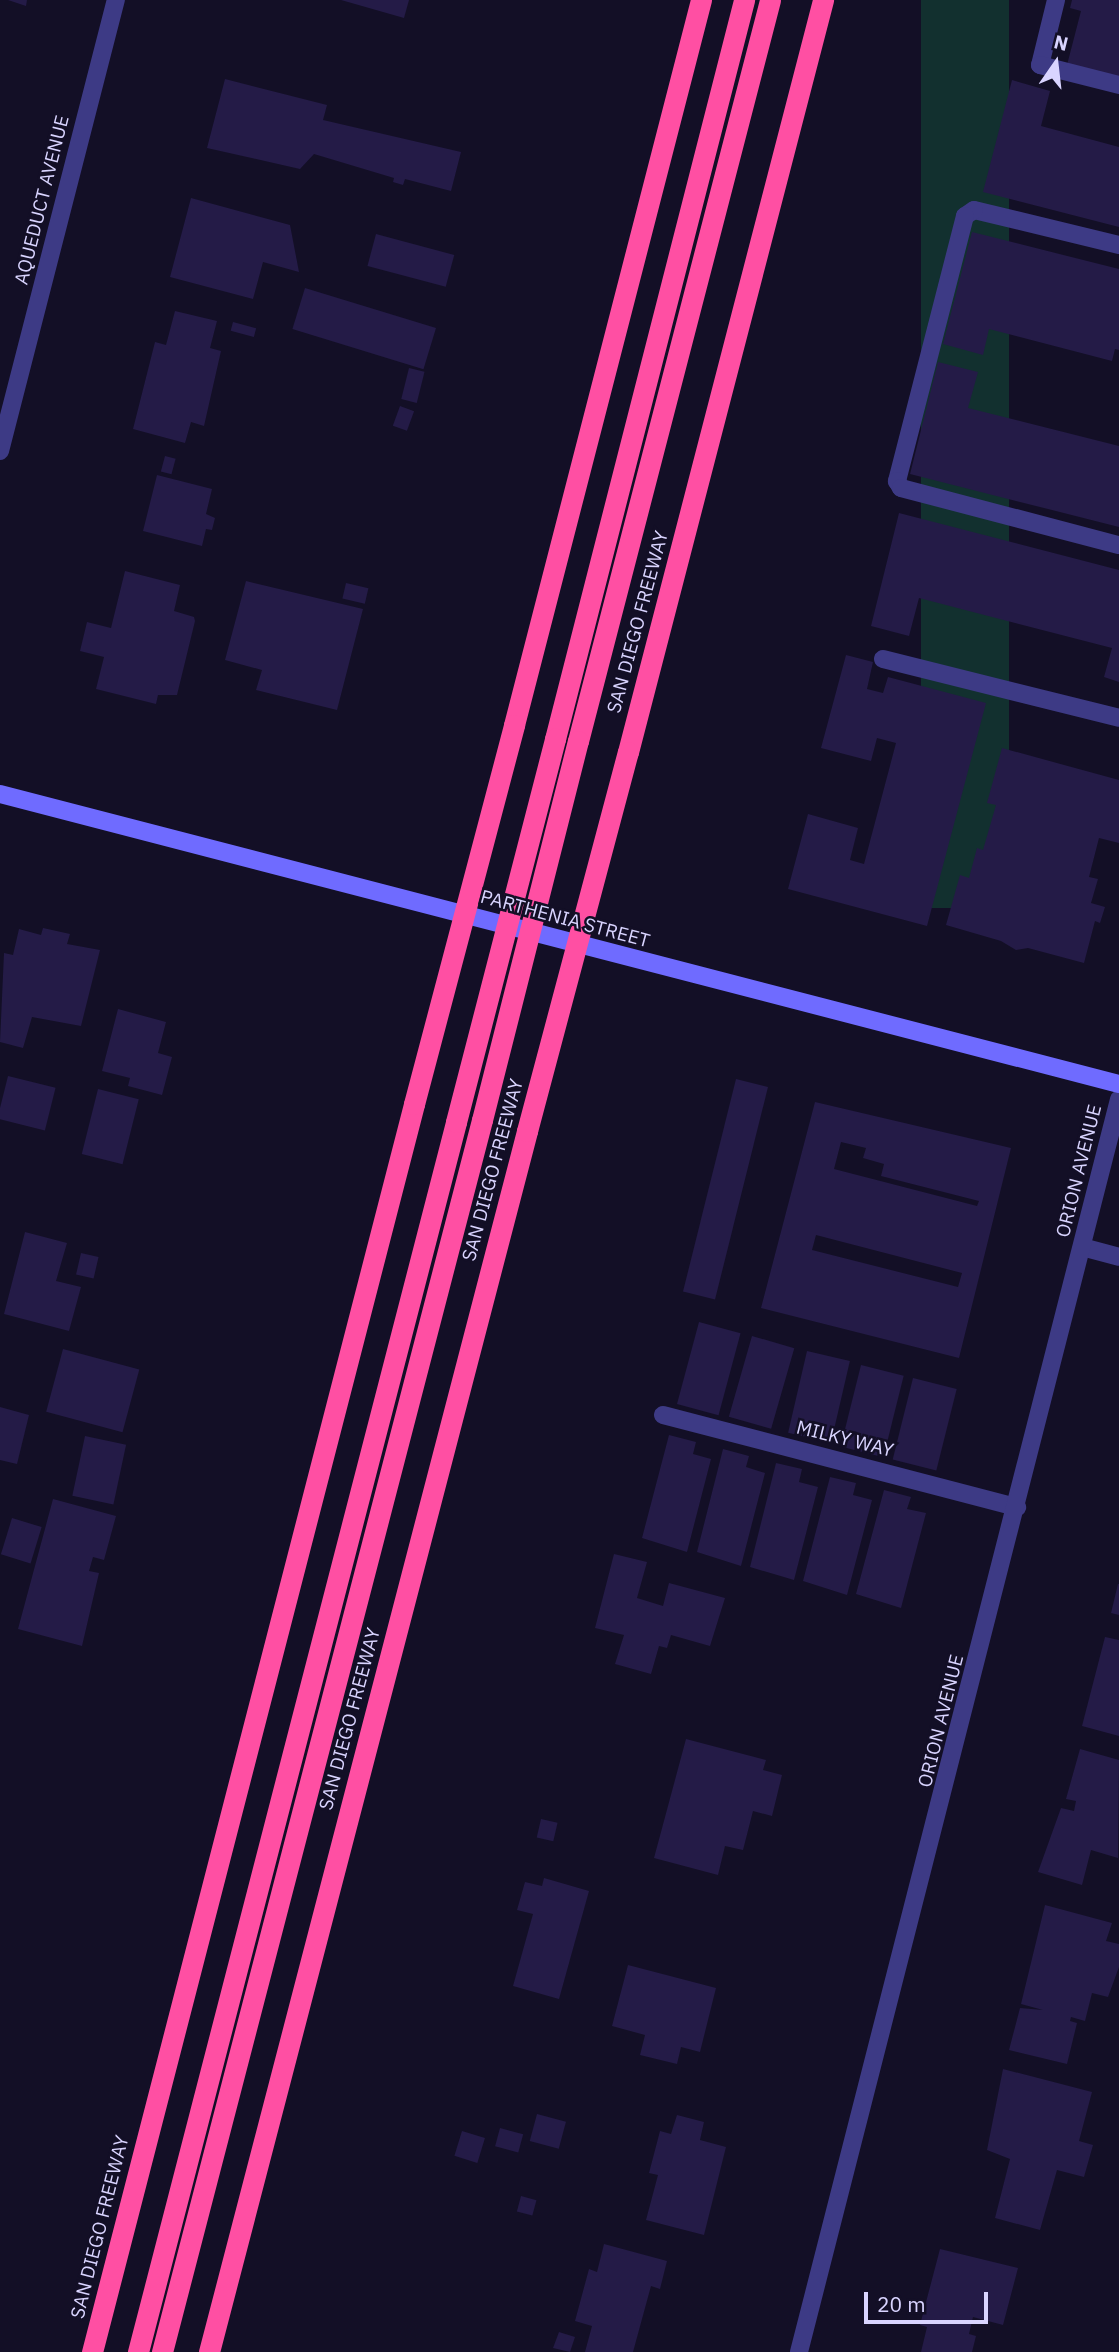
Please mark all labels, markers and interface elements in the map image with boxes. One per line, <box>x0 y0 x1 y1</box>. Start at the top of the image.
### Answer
north arrow <box>1021 28 1091 98</box>
text: N <box>1051 29 1071 56</box>
street label: AQUEDUCT AVENUE <box>10 113 74 287</box>
street label: SAN DIEGO FREEWAY <box>603 528 673 716</box>
street label: PARTHENIA STREET <box>478 885 652 953</box>
street label: SAN DIEGO FREEWAY <box>458 1076 528 1264</box>
street label: ORION AVENUE <box>1051 1102 1107 1240</box>
street label: MILKY WAY <box>794 1416 896 1462</box>
street label: SAN DIEGO FREEWAY <box>315 1625 385 1813</box>
street label: ORION AVENUE <box>913 1652 969 1790</box>
street label: SAN DIEGO FREEWAY <box>66 2133 134 2321</box>
scale bar <box>867 2278 991 2322</box>
text: 20 m <box>877 2290 926 2318</box>

